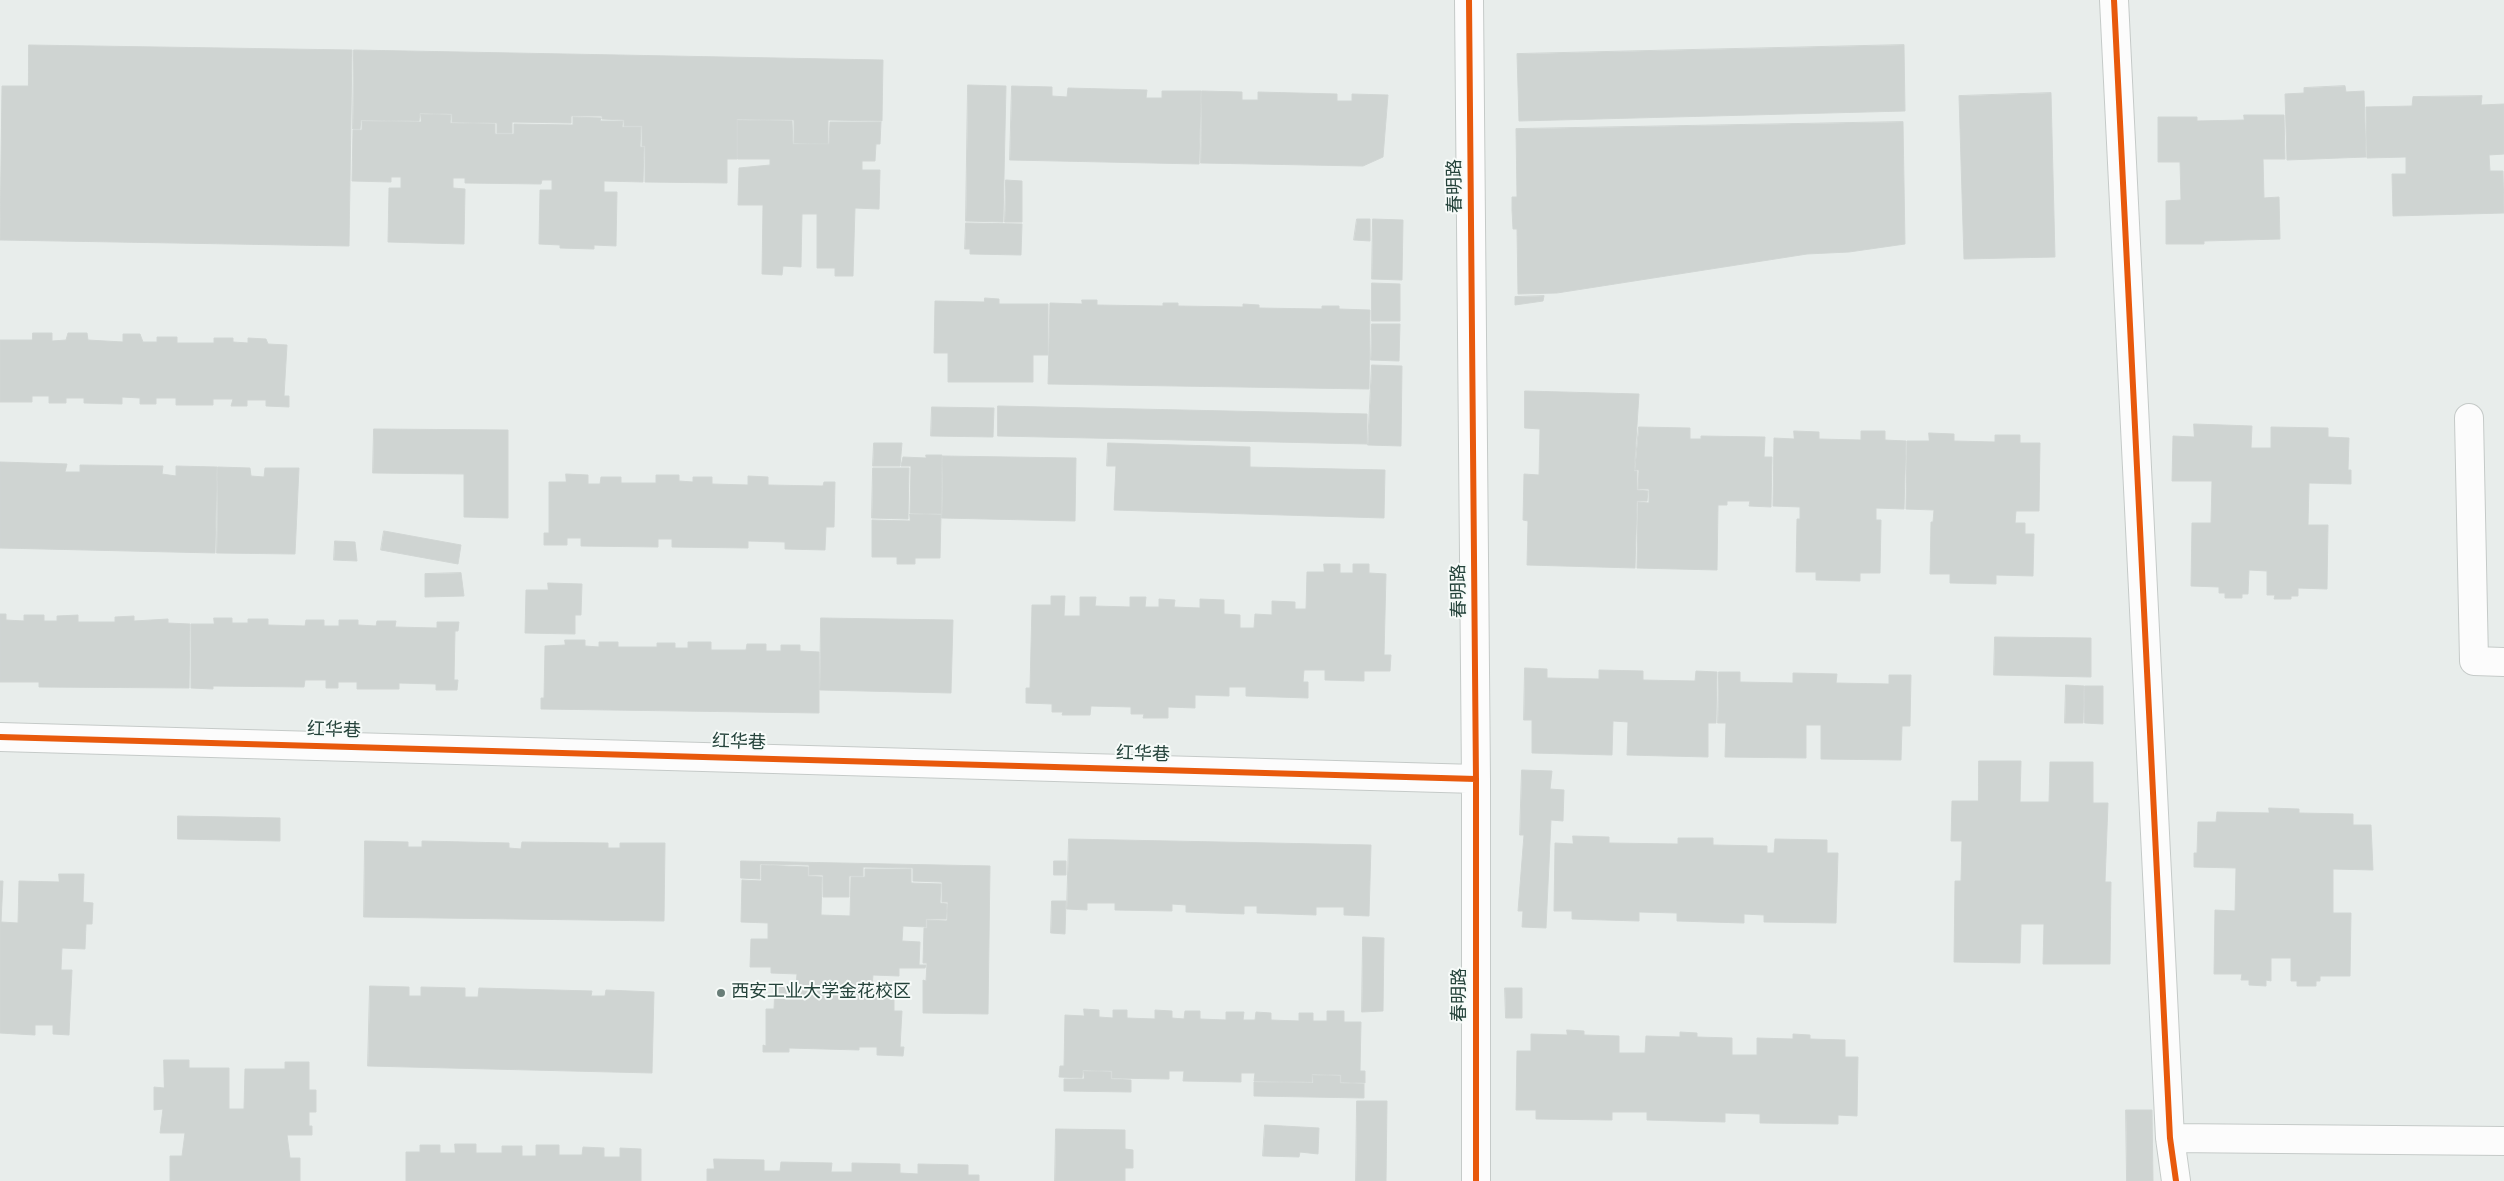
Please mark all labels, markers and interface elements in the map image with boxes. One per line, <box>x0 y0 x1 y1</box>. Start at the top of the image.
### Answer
street label: 春明路 <box>1445 159 1467 213</box>
street label: 春明路 <box>1449 564 1471 618</box>
street label: 红华巷 <box>307 719 361 743</box>
street label: 红华巷 <box>712 731 766 755</box>
street label: 红华巷 <box>1116 743 1170 767</box>
street label: 春明路 <box>1450 968 1472 1022</box>
place label: 西安工业大学金花校区 <box>731 982 911 1004</box>
marker: 西安工业大学金花校区 <box>715 987 727 999</box>

